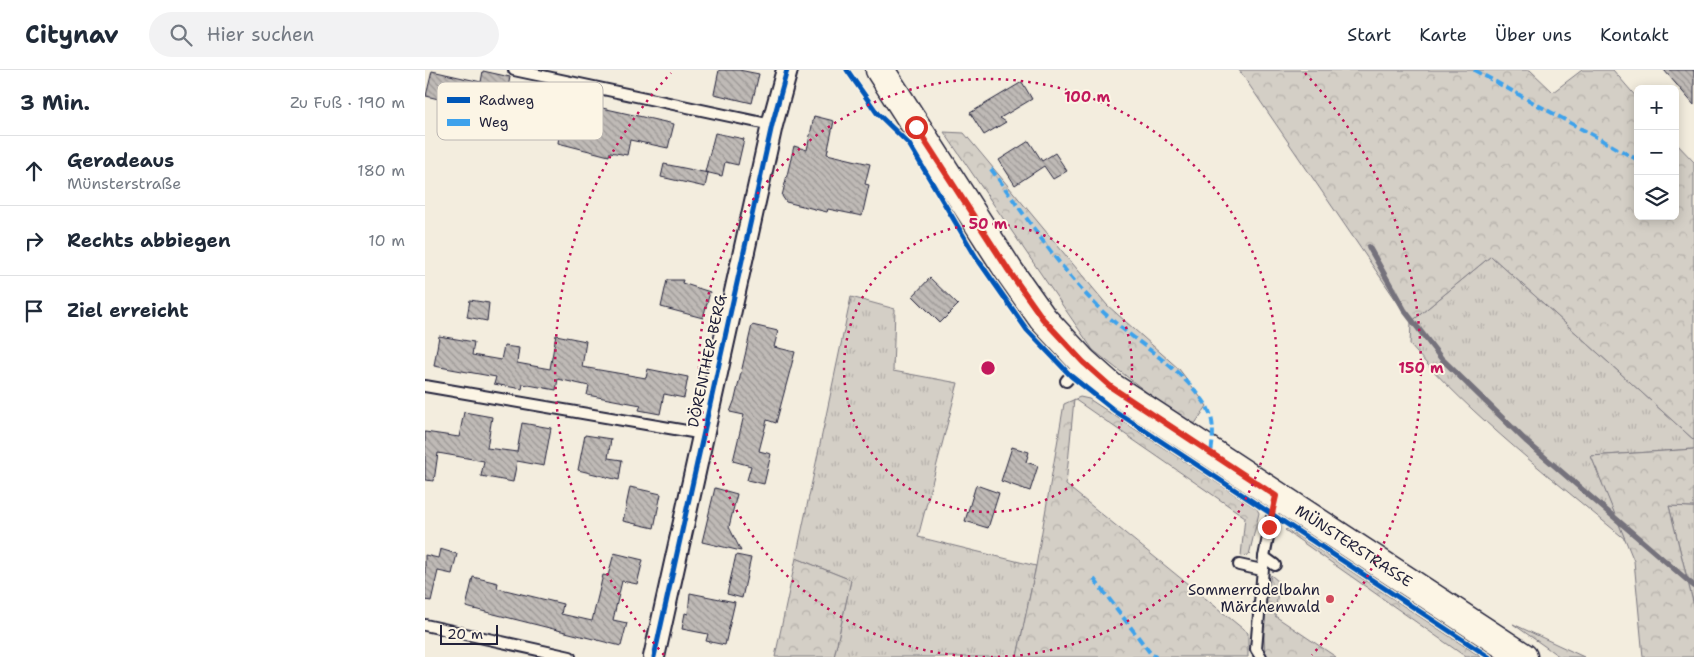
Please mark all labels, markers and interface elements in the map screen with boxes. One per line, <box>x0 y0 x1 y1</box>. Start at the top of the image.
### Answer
search box <box>149 12 499 57</box>
text: Citynav <box>25 19 119 51</box>
icon: search <box>167 21 195 49</box>
text: Hier suchen <box>207 22 314 47</box>
text: Start <box>1347 23 1391 47</box>
text: Karte <box>1419 23 1467 47</box>
text: Über uns <box>1495 23 1572 47</box>
text: Kontakt <box>1600 23 1669 47</box>
legend <box>437 82 603 140</box>
map controls <box>1634 85 1679 220</box>
button: + <box>1634 85 1679 130</box>
text: 100 m <box>1064 87 1110 107</box>
text: 3 Min. <box>20 89 90 117</box>
text: Radweg <box>479 91 534 109</box>
text: Zu Fuß · 190 m <box>290 92 405 113</box>
text: Weg <box>479 113 508 131</box>
route start <box>905 116 928 139</box>
button: − <box>1634 130 1679 175</box>
text: Geradeaus <box>67 148 174 173</box>
icon: ahead <box>20 157 48 185</box>
text: 180 m <box>357 160 405 181</box>
text: Münsterstraße <box>67 173 181 194</box>
button: layers <box>1634 175 1679 220</box>
text: 50 m <box>969 214 1008 234</box>
icon: right <box>20 227 48 255</box>
text: Rechts abbiegen <box>67 228 231 253</box>
text: 10 m <box>368 230 405 251</box>
street label: DÖRENTHER BERG <box>683 293 731 429</box>
icon: arrive <box>20 297 48 325</box>
text: Ziel erreicht <box>67 298 188 323</box>
text: 150 m <box>1398 358 1444 378</box>
centre of rings <box>979 359 997 377</box>
street label: MÜNSTERSTRASSE <box>1291 500 1416 592</box>
route end <box>1258 516 1281 539</box>
place label: Sommerrodelbahn Märchenwald <box>1188 580 1320 617</box>
marker: Sommerrodelbahn Märchenwald <box>1324 593 1336 605</box>
scale bar <box>440 622 497 645</box>
text: 20 m <box>447 625 483 643</box>

